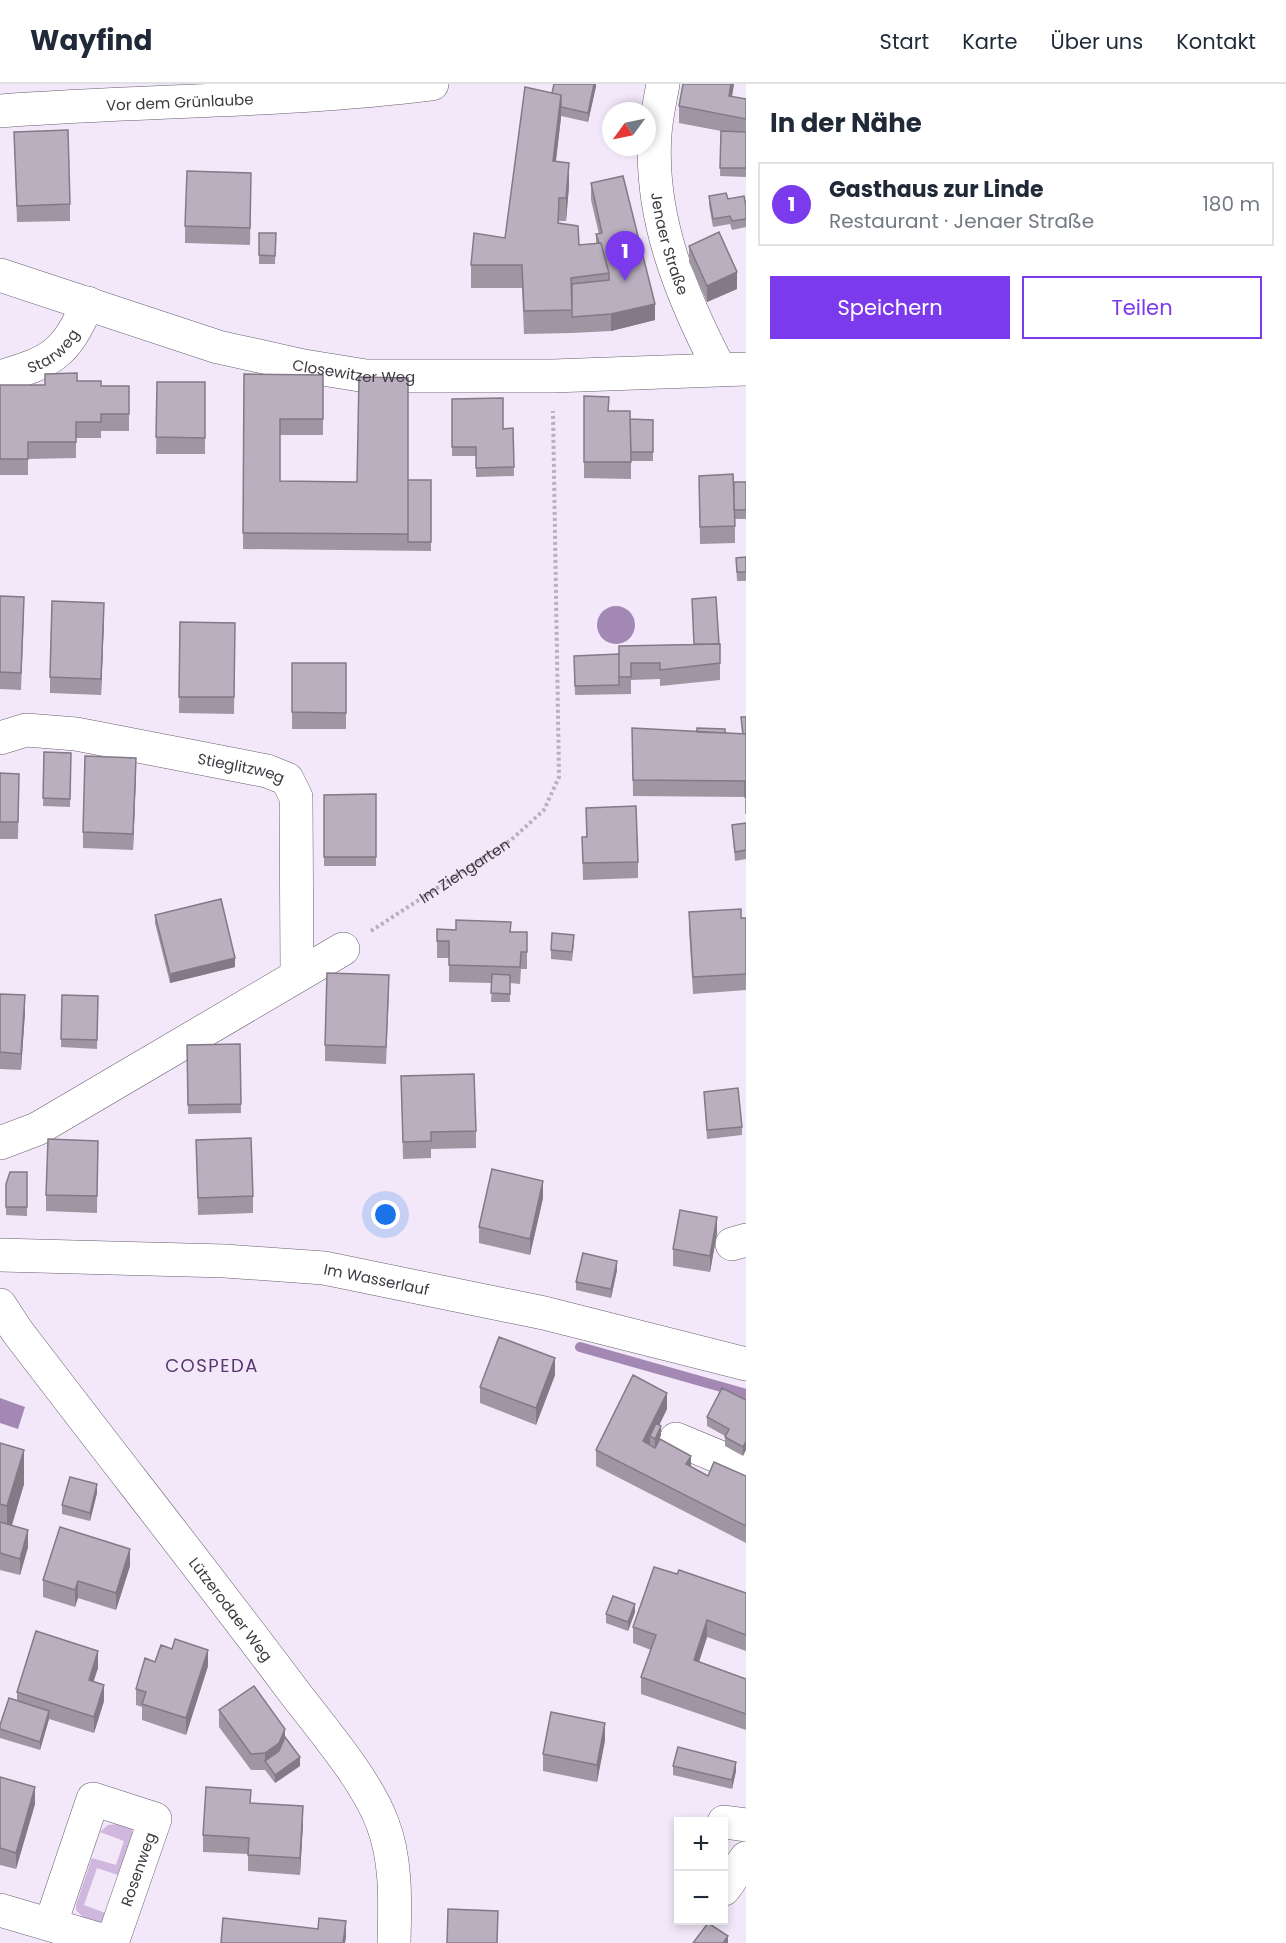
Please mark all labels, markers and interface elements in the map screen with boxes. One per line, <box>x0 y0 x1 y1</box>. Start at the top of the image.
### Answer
text: Wayfind <box>30 21 152 60</box>
text: Start <box>880 27 929 56</box>
text: Karte <box>962 27 1018 56</box>
text: Über uns <box>1051 27 1143 56</box>
text: Kontakt <box>1176 27 1256 56</box>
street label: Vor dem Grünlaube <box>105 88 254 115</box>
north arrow <box>602 102 656 156</box>
text: In der Nähe <box>770 105 922 141</box>
text: Gasthaus zur Linde <box>829 174 1044 205</box>
text: 1 <box>788 190 795 218</box>
text: 180 m <box>1202 190 1260 218</box>
street label: Jenaer Straße <box>646 191 694 298</box>
text: Restaurant · Jenaer Straße <box>829 207 1094 235</box>
pin: 1 <box>606 232 644 281</box>
button: Speichern <box>770 276 1010 339</box>
button: Teilen <box>1022 276 1262 339</box>
street label: Starweg <box>24 324 83 378</box>
street label: Closewitzer Weg <box>291 353 415 387</box>
street label: Stieglitzweg <box>196 747 288 788</box>
street label: Im Ziehgarten <box>415 833 513 908</box>
your location <box>371 1200 400 1229</box>
street label: Im Wasserlauf <box>322 1258 431 1300</box>
district label: COSPEDA <box>165 1353 259 1378</box>
street label: Lützerodaer Weg <box>184 1553 278 1666</box>
map controls <box>674 1817 728 1925</box>
button: + <box>674 1817 728 1871</box>
street label: Rosenweg <box>115 1829 160 1909</box>
button: − <box>674 1871 728 1925</box>

